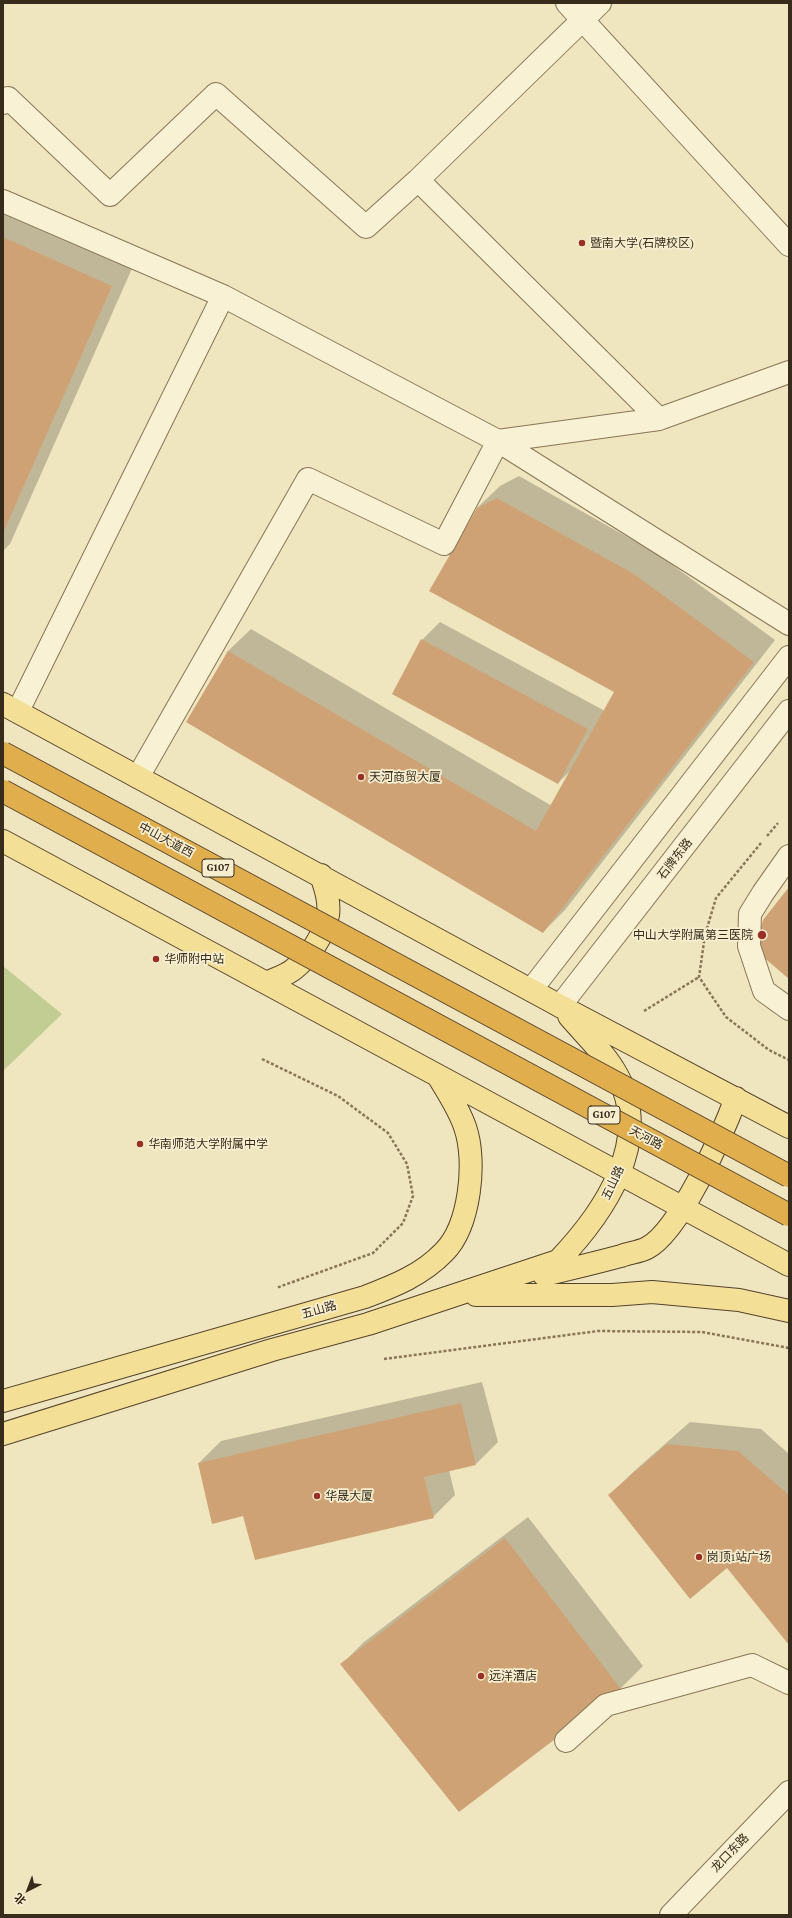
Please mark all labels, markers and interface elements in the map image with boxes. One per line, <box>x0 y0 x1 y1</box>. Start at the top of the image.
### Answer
place label: 暨南大学(石牌校区) <box>590 236 694 250</box>
marker: 暨南大学(石牌校区) <box>577 238 587 248</box>
place label: 天河商贸大厦 <box>369 770 441 784</box>
marker: 天河商贸大厦 <box>356 772 366 782</box>
street label: 中山大道西 <box>136 820 196 860</box>
street label: 石牌东路 <box>655 836 695 882</box>
road number: G107 <box>202 859 234 877</box>
place label: 中山大学附属第三医院 <box>633 928 753 942</box>
marker: 中山大学附属第三医院 <box>756 929 768 941</box>
place label: 华师附中站 <box>164 952 224 966</box>
marker: 华师附中站 <box>151 954 161 964</box>
road number: G107 <box>588 1106 620 1124</box>
street label: 天河路 <box>627 1123 665 1153</box>
place label: 华南师范大学附属中学 <box>148 1137 268 1151</box>
marker: 华南师范大学附属中学 <box>135 1139 145 1149</box>
street label: 五山路 <box>599 1164 627 1202</box>
street label: 五山路 <box>300 1298 338 1322</box>
place label: 华晟大厦 <box>325 1489 373 1503</box>
marker: 华晟大厦 <box>312 1491 322 1501</box>
place label: 岗顶1站广场 <box>707 1550 771 1564</box>
marker: 岗顶1站广场 <box>694 1552 704 1562</box>
place label: 远洋酒店 <box>489 1669 537 1683</box>
marker: 远洋酒店 <box>476 1671 486 1681</box>
street label: 龙口东路 <box>708 1831 752 1875</box>
north arrow <box>8 1870 48 1910</box>
text: 北 <box>12 1891 28 1907</box>

